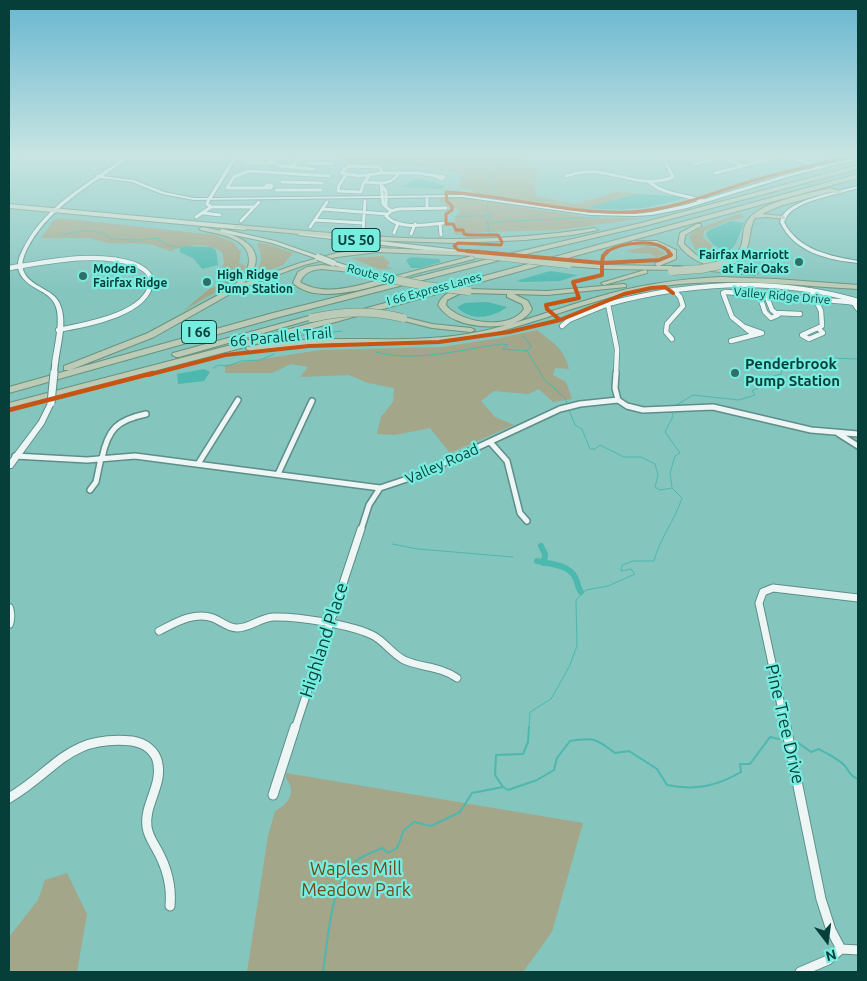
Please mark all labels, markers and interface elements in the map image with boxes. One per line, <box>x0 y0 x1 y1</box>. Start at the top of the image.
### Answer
road number: US 50 <box>332 228 380 252</box>
place label: Fairfax Marriott at Fair Oaks <box>699 248 789 276</box>
marker: Fairfax Marriott at Fair Oaks <box>793 256 805 268</box>
street label: Route 50 <box>346 261 396 287</box>
place label: Modera Fairfax Ridge <box>93 262 167 290</box>
place label: High Ridge Pump Station <box>217 268 293 296</box>
street label: I 66 Express Lanes <box>385 269 483 309</box>
marker: Modera Fairfax Ridge <box>77 270 89 282</box>
marker: High Ridge Pump Station <box>201 276 213 288</box>
street label: Valley Ridge Drive <box>733 285 831 307</box>
road number: I 66 <box>182 321 216 344</box>
street label: 66 Parallel Trail <box>229 324 333 350</box>
place label: Penderbrook Pump Station <box>745 355 840 390</box>
marker: Penderbrook Pump Station <box>729 367 741 379</box>
street label: Valley Road <box>403 440 481 488</box>
street label: Highland Place <box>295 580 353 700</box>
street label: Pine Tree Drive <box>761 662 809 786</box>
park label: Waples Mill Meadow Park <box>301 858 411 901</box>
north arrow <box>802 916 852 966</box>
text: N <box>824 946 838 965</box>

